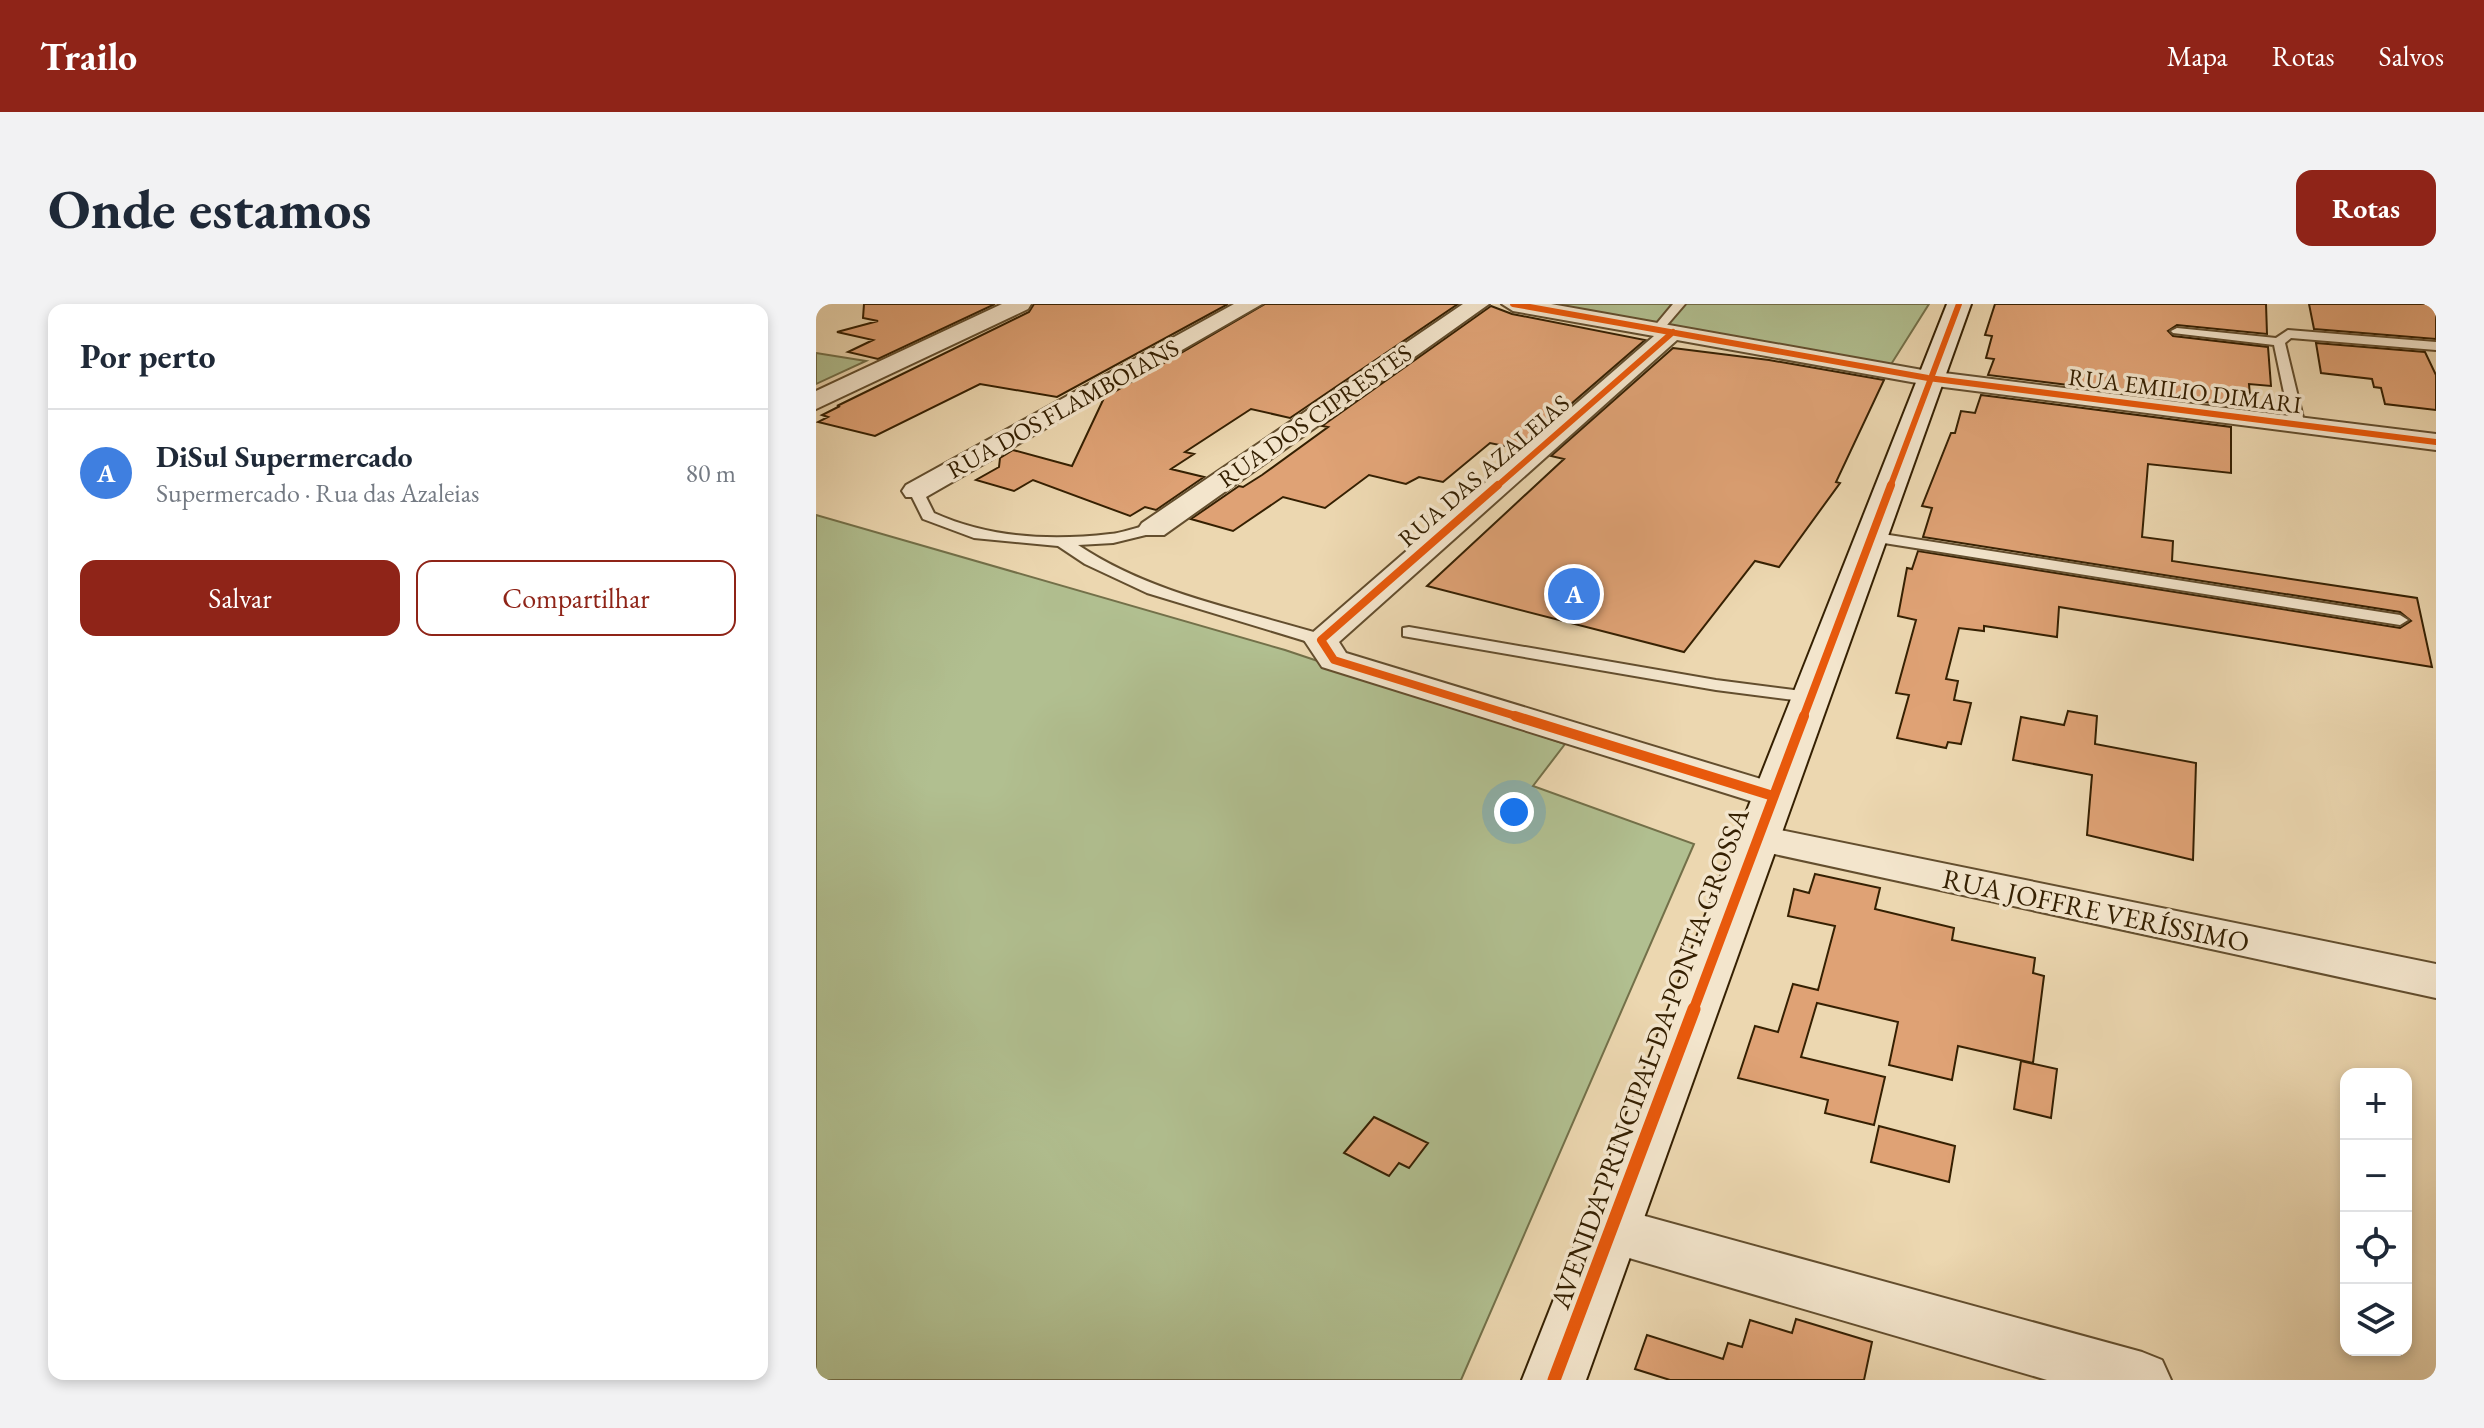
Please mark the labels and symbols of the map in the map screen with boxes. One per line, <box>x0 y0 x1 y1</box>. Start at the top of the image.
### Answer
street label: RUA DOS FLAMBOIANS <box>941 332 1184 485</box>
street label: RUA DOS CIPRESTES <box>1212 337 1418 494</box>
street label: RUA EMILIO DIMARI <box>2067 361 2303 420</box>
street label: RUA DAS AZALEIAS <box>1391 388 1576 554</box>
pin: A <box>1548 564 1600 624</box>
your location <box>1494 792 1534 832</box>
street label: AVENIDA PRINCIPAL DA PONTA GROSSA <box>1541 802 1757 1314</box>
street label: RUA JOFFRE VERÍSSIMO <box>1939 860 2253 960</box>

